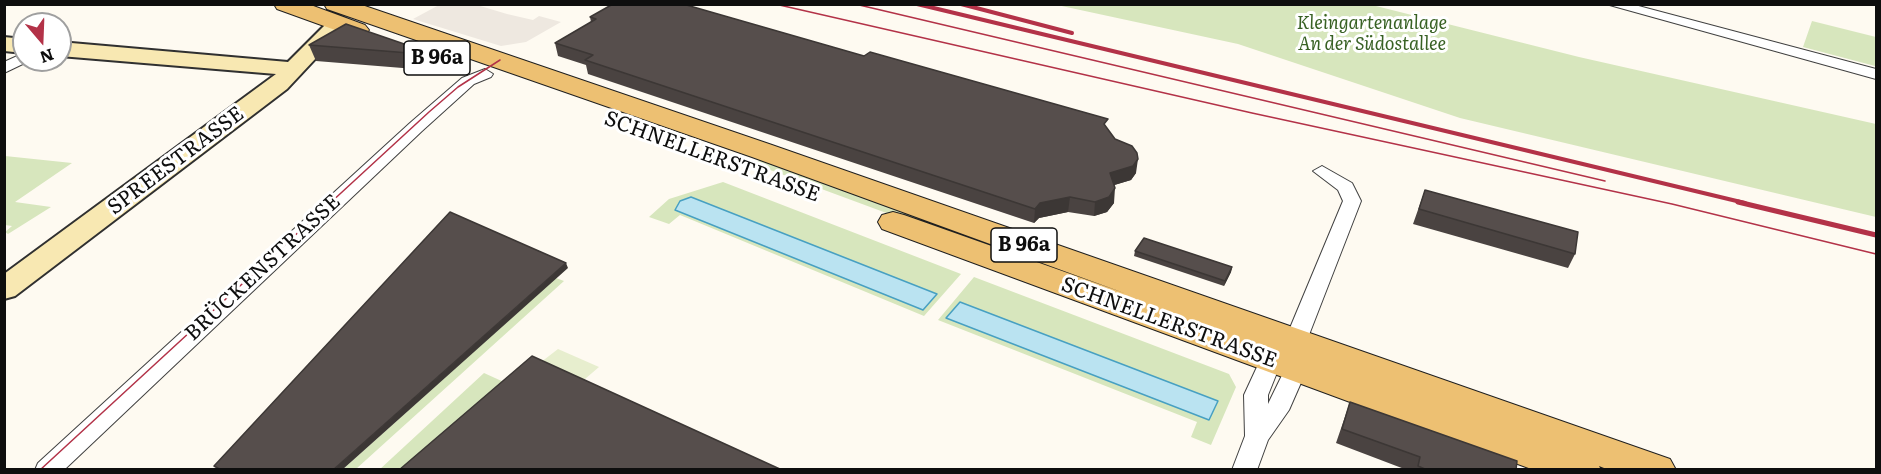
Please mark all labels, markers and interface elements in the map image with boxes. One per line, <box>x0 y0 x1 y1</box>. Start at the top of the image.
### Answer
north arrow <box>12 12 72 72</box>
park label: Kleingartenanlage An der Südostallee <box>1297 13 1447 56</box>
road number: B 96a <box>404 41 470 75</box>
text: N <box>37 44 57 71</box>
street label: SPREESTRASSE <box>103 102 249 220</box>
street label: SCHNELLERSTRASSE <box>601 106 823 208</box>
street label: BRÜCKENSTRASSE <box>180 190 346 346</box>
road number: B 96a <box>991 228 1057 262</box>
street label: SCHNELLERSTRASSE <box>1058 272 1280 374</box>

